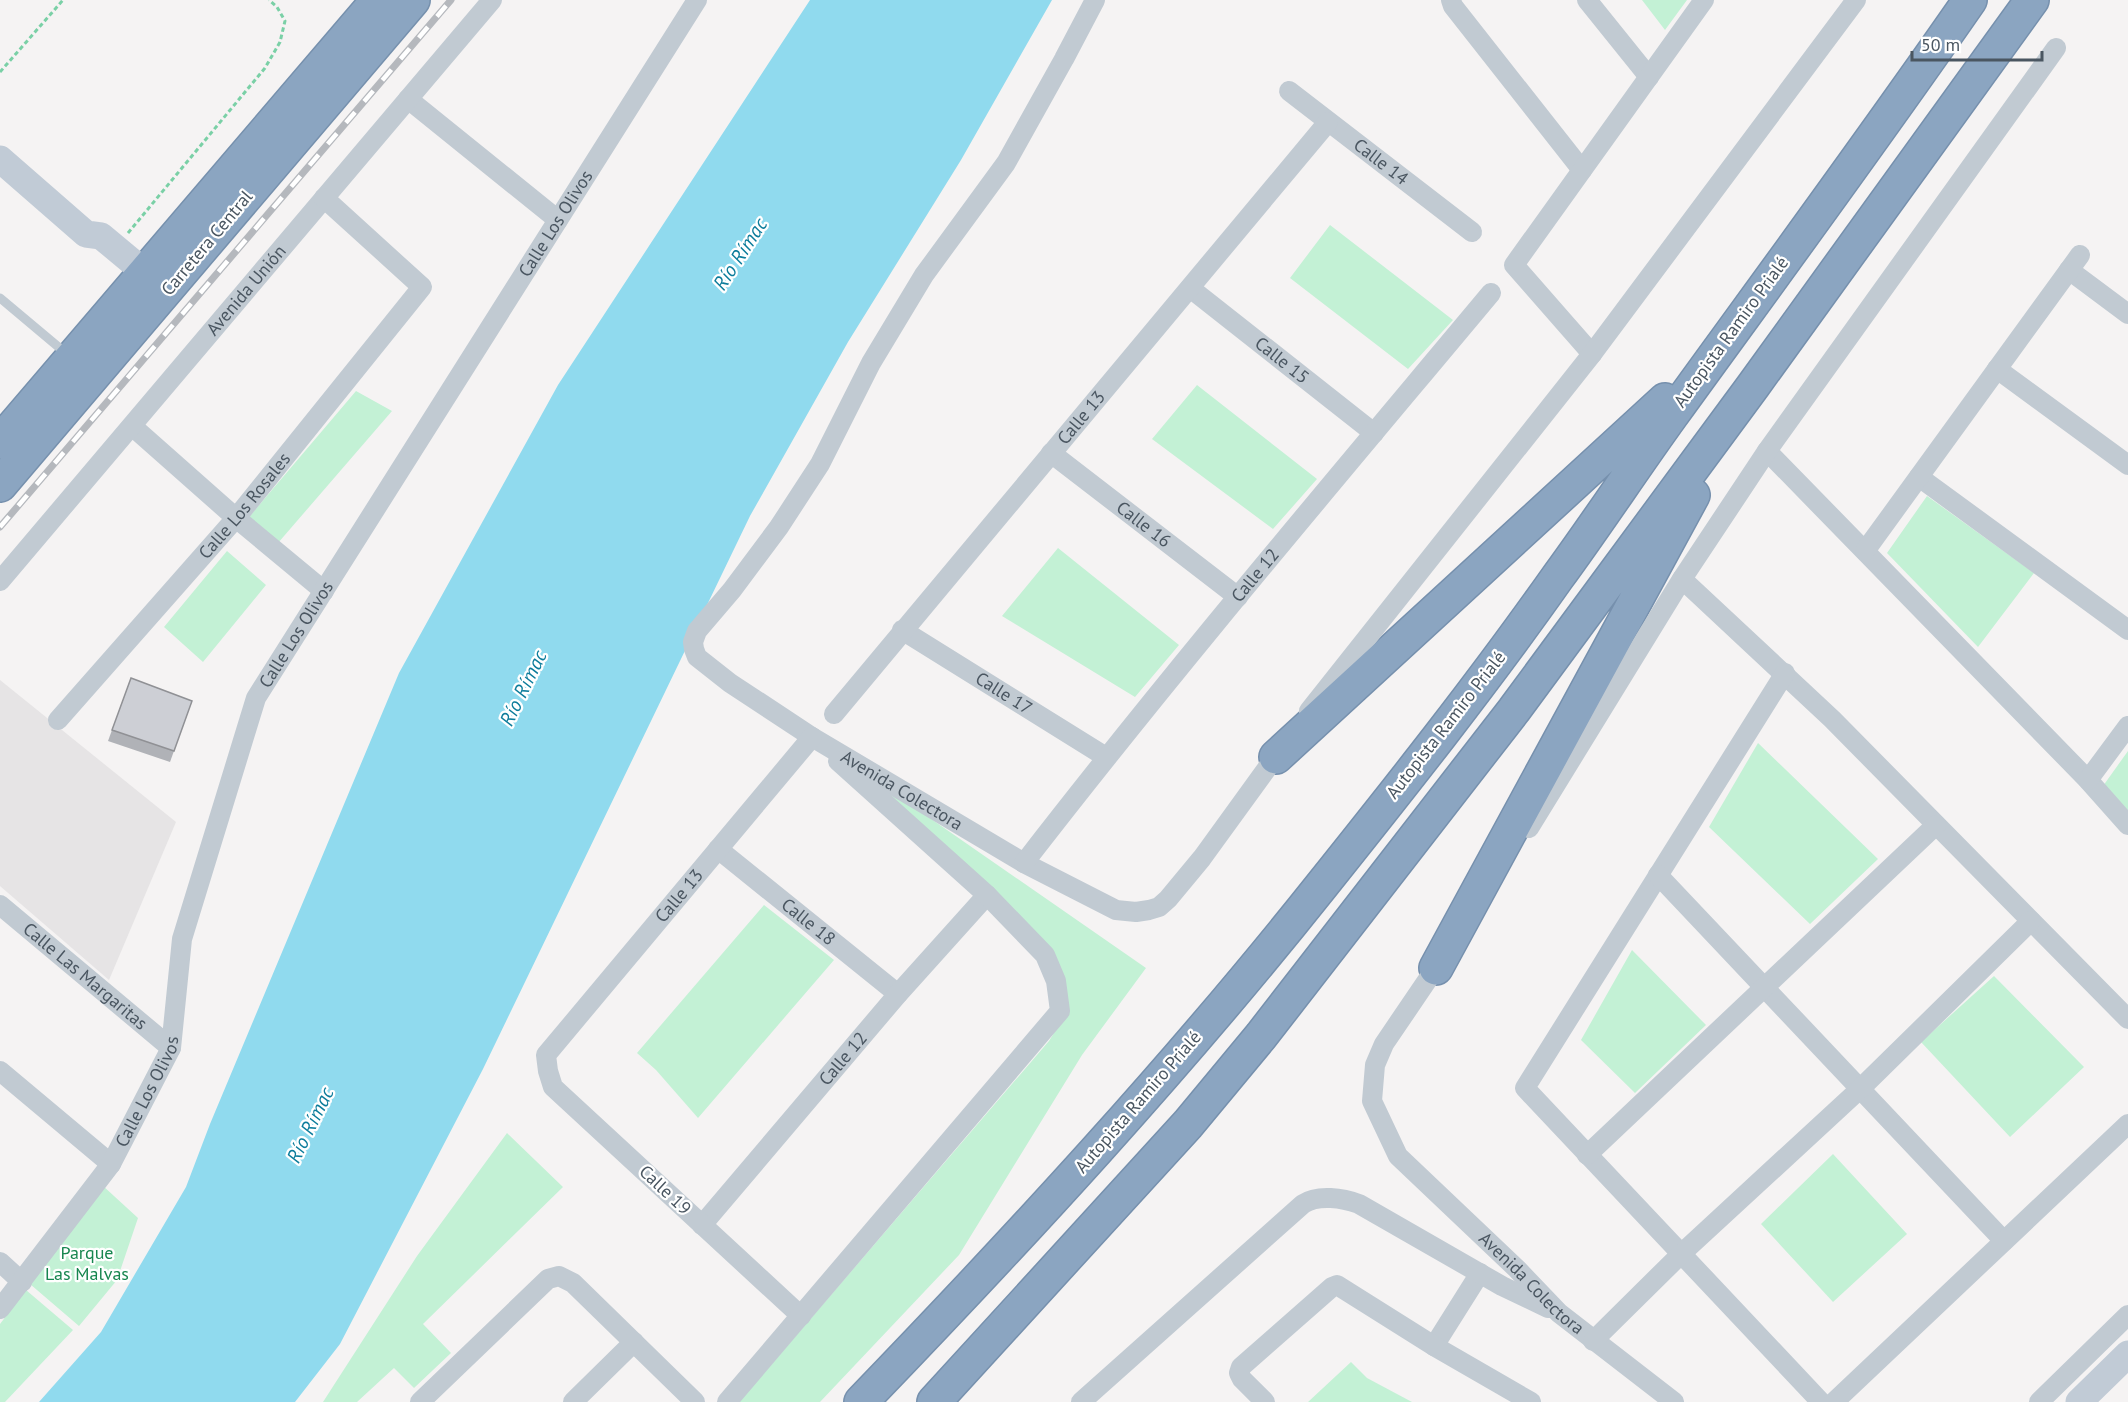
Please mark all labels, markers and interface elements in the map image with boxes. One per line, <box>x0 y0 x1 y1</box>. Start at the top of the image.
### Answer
scale bar <box>1912 24 2042 62</box>
text: 50 m <box>1921 33 1960 56</box>
street label: Calle 14 <box>1349 133 1413 190</box>
street label: Calle Los Olivos <box>513 166 598 281</box>
street label: Carretera Central <box>156 185 258 300</box>
water label: Río Rímac <box>707 212 773 295</box>
street label: Avenida Unión <box>201 240 291 340</box>
street label: Autopista Ramiro Prialé <box>1668 252 1793 412</box>
street label: Calle 15 <box>1250 331 1314 389</box>
street label: Calle 13 <box>1052 386 1110 449</box>
street label: Calle Los Rosales <box>193 448 295 564</box>
street label: Calle 16 <box>1112 496 1176 552</box>
street label: Calle 12 <box>1226 543 1284 607</box>
street label: Calle Los Olivos <box>253 577 338 692</box>
water label: Río Rímac <box>494 645 553 730</box>
street label: Autopista Ramiro Prialé <box>1381 646 1510 803</box>
street label: Calle 17 <box>971 667 1037 719</box>
street label: Avenida Colectora <box>837 745 967 835</box>
street label: Calle 13 <box>650 864 708 927</box>
street label: Calle 18 <box>777 893 840 950</box>
street label: Calle Las Margaritas <box>19 917 152 1034</box>
street label: Autopista Ramiro Prialé <box>1070 1026 1206 1177</box>
street label: Calle 12 <box>813 1027 872 1090</box>
street label: Calle Los Olivos <box>110 1035 183 1151</box>
water label: Río Rímac <box>281 1082 340 1167</box>
street label: Calle 19 <box>634 1160 696 1220</box>
street label: Avenida Colectora <box>1474 1227 1589 1339</box>
park label: Parque Las Malvas <box>45 1241 129 1285</box>

